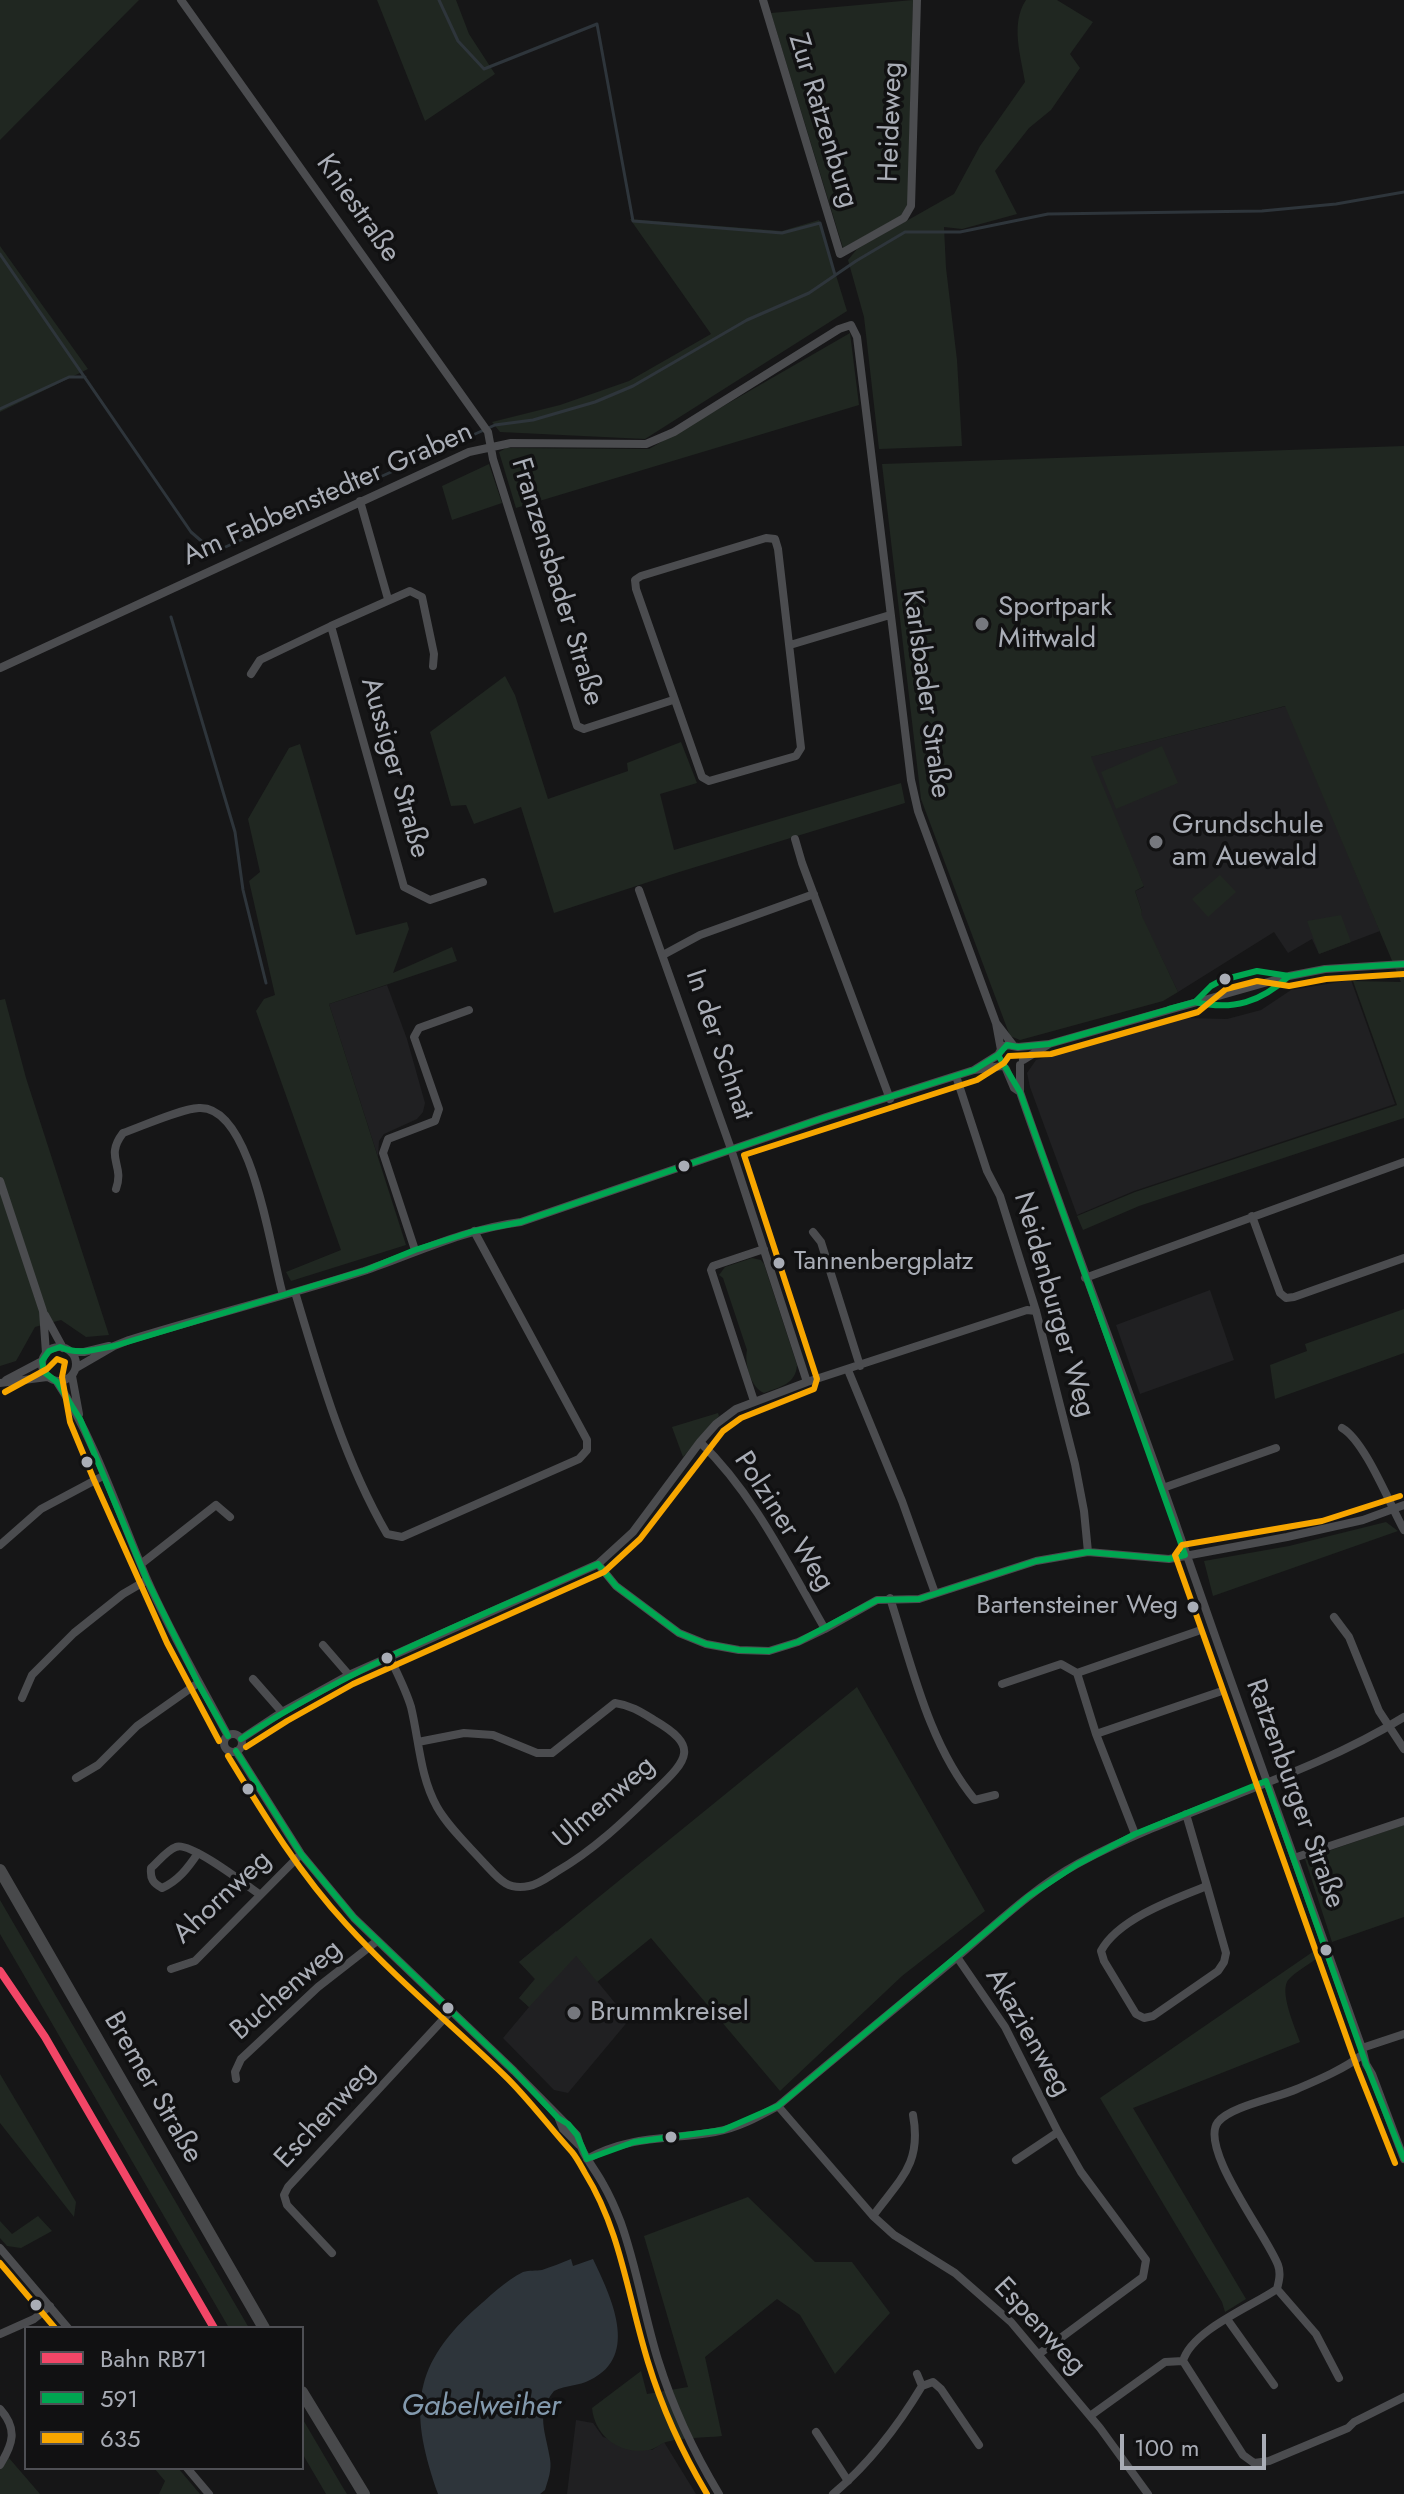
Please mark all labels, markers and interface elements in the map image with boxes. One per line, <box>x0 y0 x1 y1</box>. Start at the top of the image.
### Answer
street label: Zur Ratzenburg <box>780 30 864 212</box>
street label: Heideweg <box>873 61 911 183</box>
street label: Kniestraße <box>308 149 406 269</box>
street label: Am Fabbenstedter Graben <box>178 416 478 574</box>
street label: Franzensbader Straße <box>502 454 610 710</box>
street label: Karlsbader Straße <box>894 588 956 800</box>
place label: Sportpark Mittwald <box>998 591 1112 657</box>
marker: Sportpark Mittwald <box>973 615 991 633</box>
street label: Aussiger Straße <box>352 674 436 862</box>
place label: Grundschule am Auewald <box>1172 809 1324 875</box>
marker: Grundschule am Auewald <box>1147 833 1165 851</box>
street label: In der Schnat <box>677 965 759 1125</box>
unlabelled marker <box>1217 971 1233 987</box>
unlabelled marker <box>676 1158 692 1174</box>
street label: Neidenburger Weg <box>1005 1189 1101 1421</box>
place label: Tannenbergplatz <box>794 1247 973 1279</box>
marker: Tannenbergplatz <box>771 1255 787 1271</box>
street label: Polziner Weg <box>726 1446 840 1598</box>
unlabelled marker <box>79 1454 95 1470</box>
place label: Bartensteiner Weg <box>976 1591 1178 1623</box>
marker: Bartensteiner Weg <box>1185 1599 1201 1615</box>
unlabelled marker <box>379 1650 395 1666</box>
street label: Ratzenburger Straße <box>1237 1675 1351 1913</box>
street label: Ulmenweg <box>547 1750 663 1856</box>
unlabelled marker <box>240 1781 256 1797</box>
street label: Ahornweg <box>167 1844 279 1952</box>
street label: Buchenweg <box>225 1934 349 2048</box>
unlabelled marker <box>1318 1942 1334 1958</box>
street label: Akazienweg <box>977 1963 1077 2103</box>
place label: Brummkreisel <box>590 1996 749 2030</box>
unlabelled marker <box>440 2000 456 2016</box>
marker: Brummkreisel <box>565 2004 583 2022</box>
street label: Bremer Straße <box>95 2006 209 2170</box>
street label: Eschenweg <box>268 2056 384 2176</box>
unlabelled marker <box>663 2129 679 2145</box>
street label: Espenweg <box>986 2271 1092 2383</box>
unlabelled marker <box>28 2297 44 2313</box>
legend <box>24 2326 304 2470</box>
text: Bahn RB71 <box>100 2341 207 2376</box>
text: 591 <box>100 2381 138 2416</box>
water label: Gabelweiher <box>401 2390 561 2426</box>
scale bar <box>1124 2418 1270 2468</box>
text: 635 <box>100 2421 140 2456</box>
text: 100 m <box>1134 2430 1200 2465</box>

